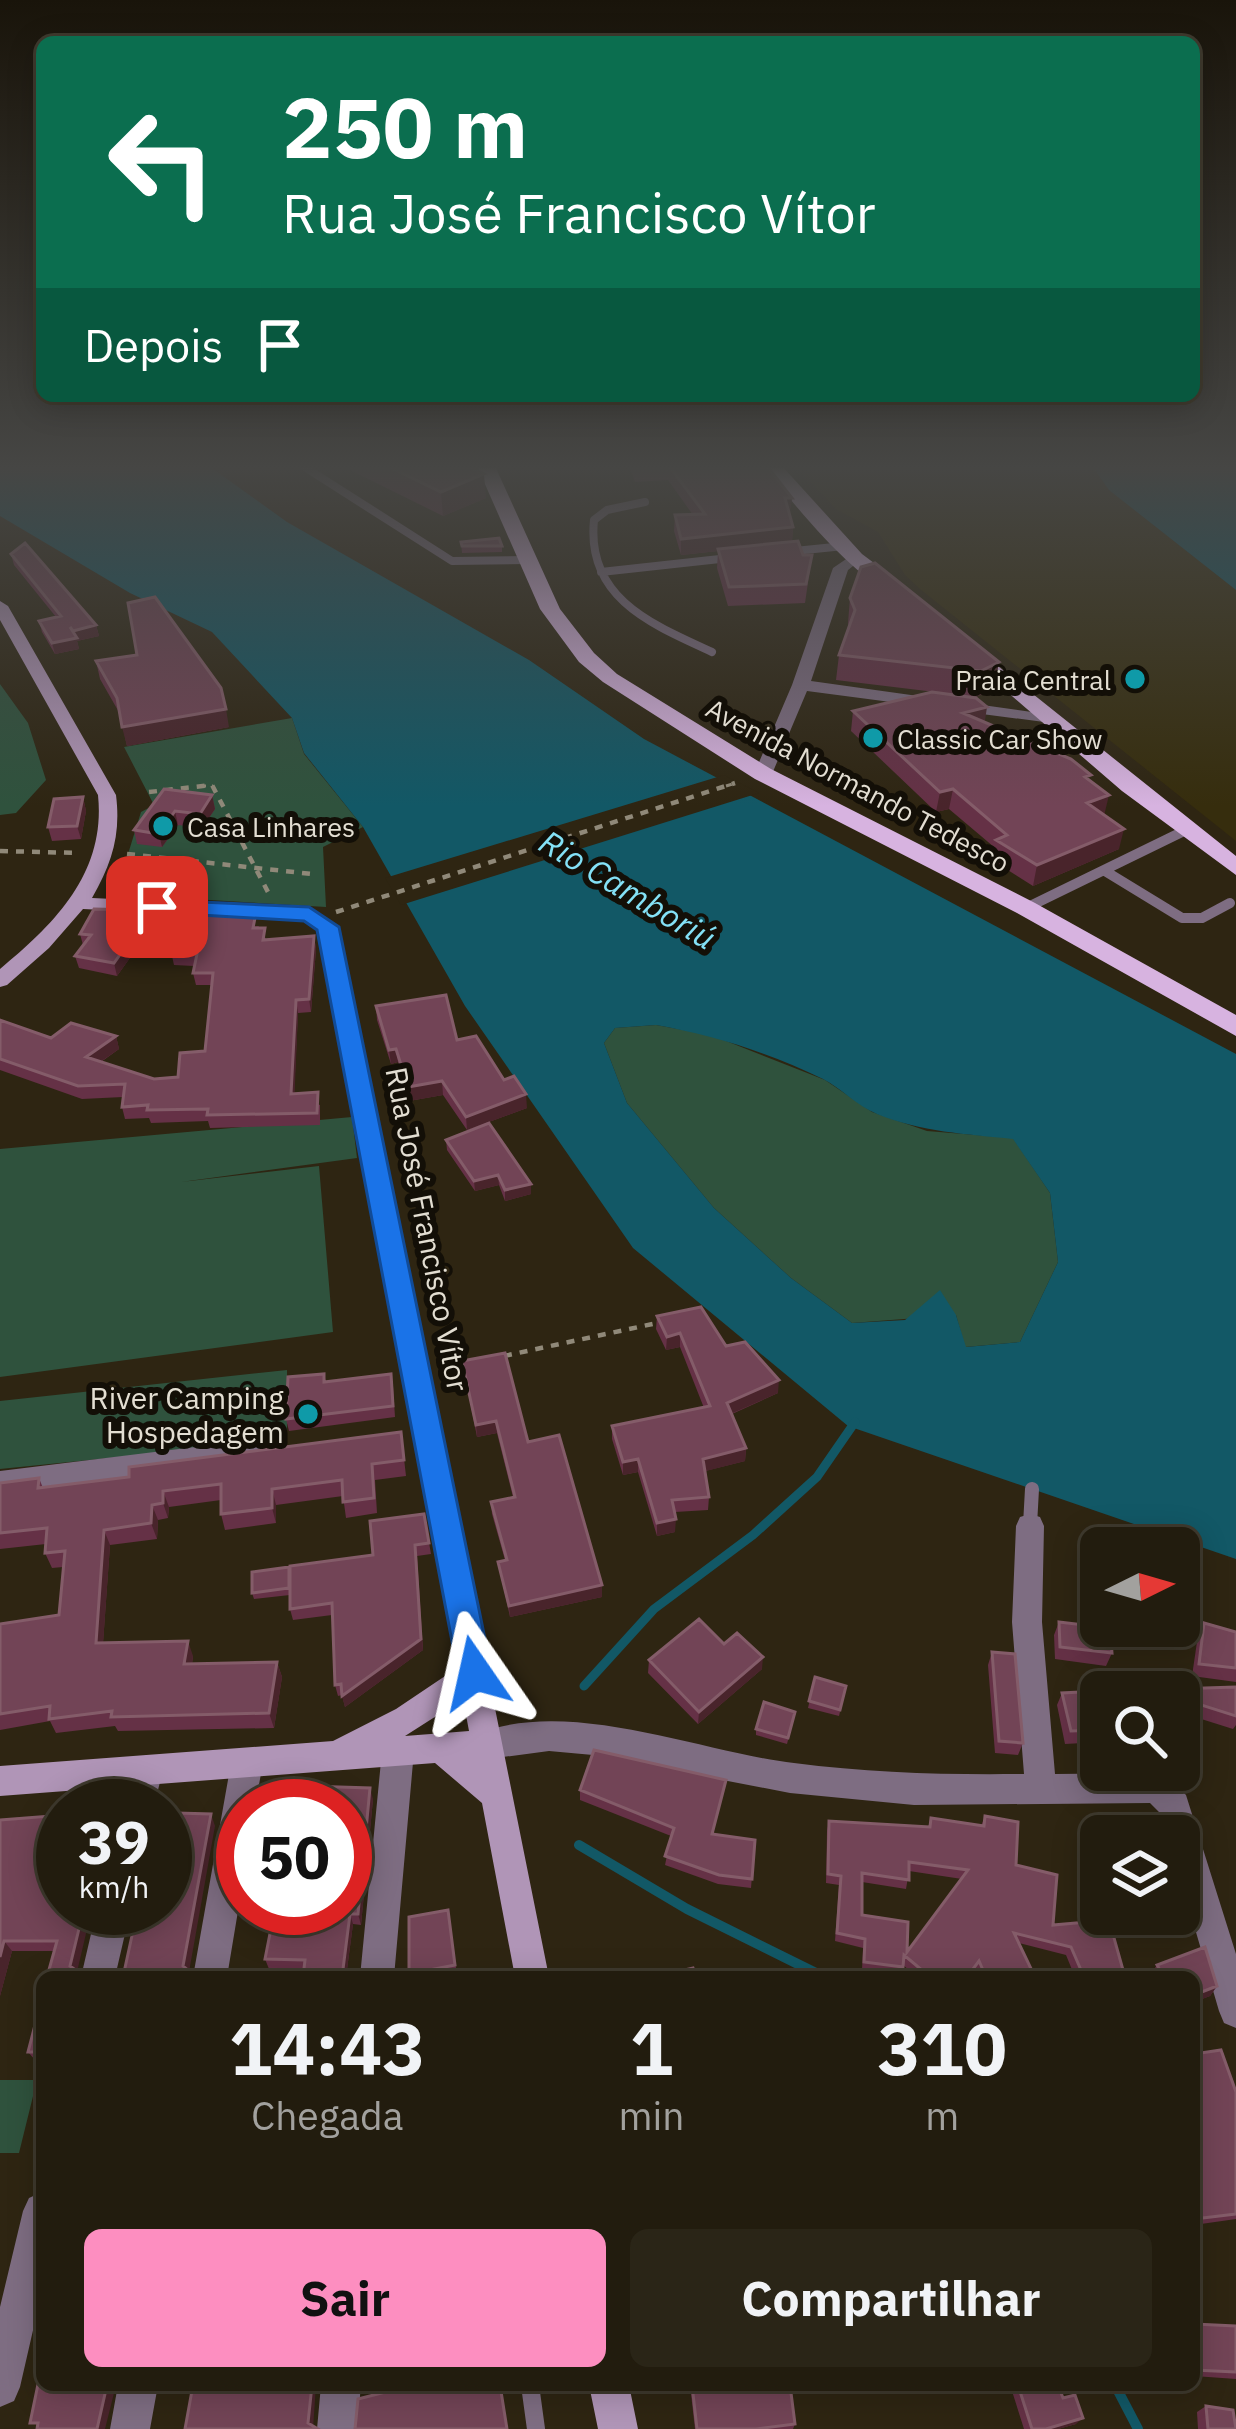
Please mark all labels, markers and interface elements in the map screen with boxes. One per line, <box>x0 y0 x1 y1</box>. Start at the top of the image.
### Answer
text: 250 m <box>282 72 528 181</box>
icon: left <box>84 84 240 240</box>
text: Rua José Francisco Vítor <box>282 178 875 248</box>
icon: arrive <box>247 312 313 378</box>
text: Depois <box>84 316 223 374</box>
place label: Praia Central <box>955 662 1111 697</box>
marker: Praia Central <box>1122 666 1148 692</box>
street label: Avenida Normando Tedesco <box>700 690 1016 880</box>
place label: Classic Car Show <box>897 721 1103 756</box>
marker: Classic Car Show <box>860 725 886 751</box>
place label: Casa Linhares <box>187 809 355 844</box>
marker: Casa Linhares <box>150 813 176 839</box>
water label: Rio Camboriú <box>532 819 724 959</box>
pin <box>106 856 208 958</box>
icon: arrive <box>124 874 190 940</box>
street label: Rua José Francisco Vítor <box>377 1063 479 1395</box>
place label: River Camping Hospedagem <box>90 1378 284 1451</box>
marker: River Camping Hospedagem <box>295 1401 321 1427</box>
north arrow <box>1080 1527 1200 1647</box>
map controls <box>1080 1527 1200 1935</box>
position arrow <box>412 1610 538 1736</box>
button: search <box>1080 1671 1200 1791</box>
speed limit sign: 50 <box>216 1779 372 1935</box>
text: 39 <box>78 1802 150 1881</box>
button: layers <box>1080 1815 1200 1935</box>
text: km/h <box>79 1867 149 1906</box>
text: 14:43 <box>229 2001 426 2095</box>
text: 1 <box>630 2001 673 2095</box>
text: 310 <box>877 2001 1007 2095</box>
text: Chegada <box>251 2090 404 2141</box>
text: min <box>619 2090 684 2141</box>
text: m <box>925 2090 959 2141</box>
button: Sair <box>84 2229 606 2367</box>
button: Compartilhar <box>630 2229 1152 2367</box>

